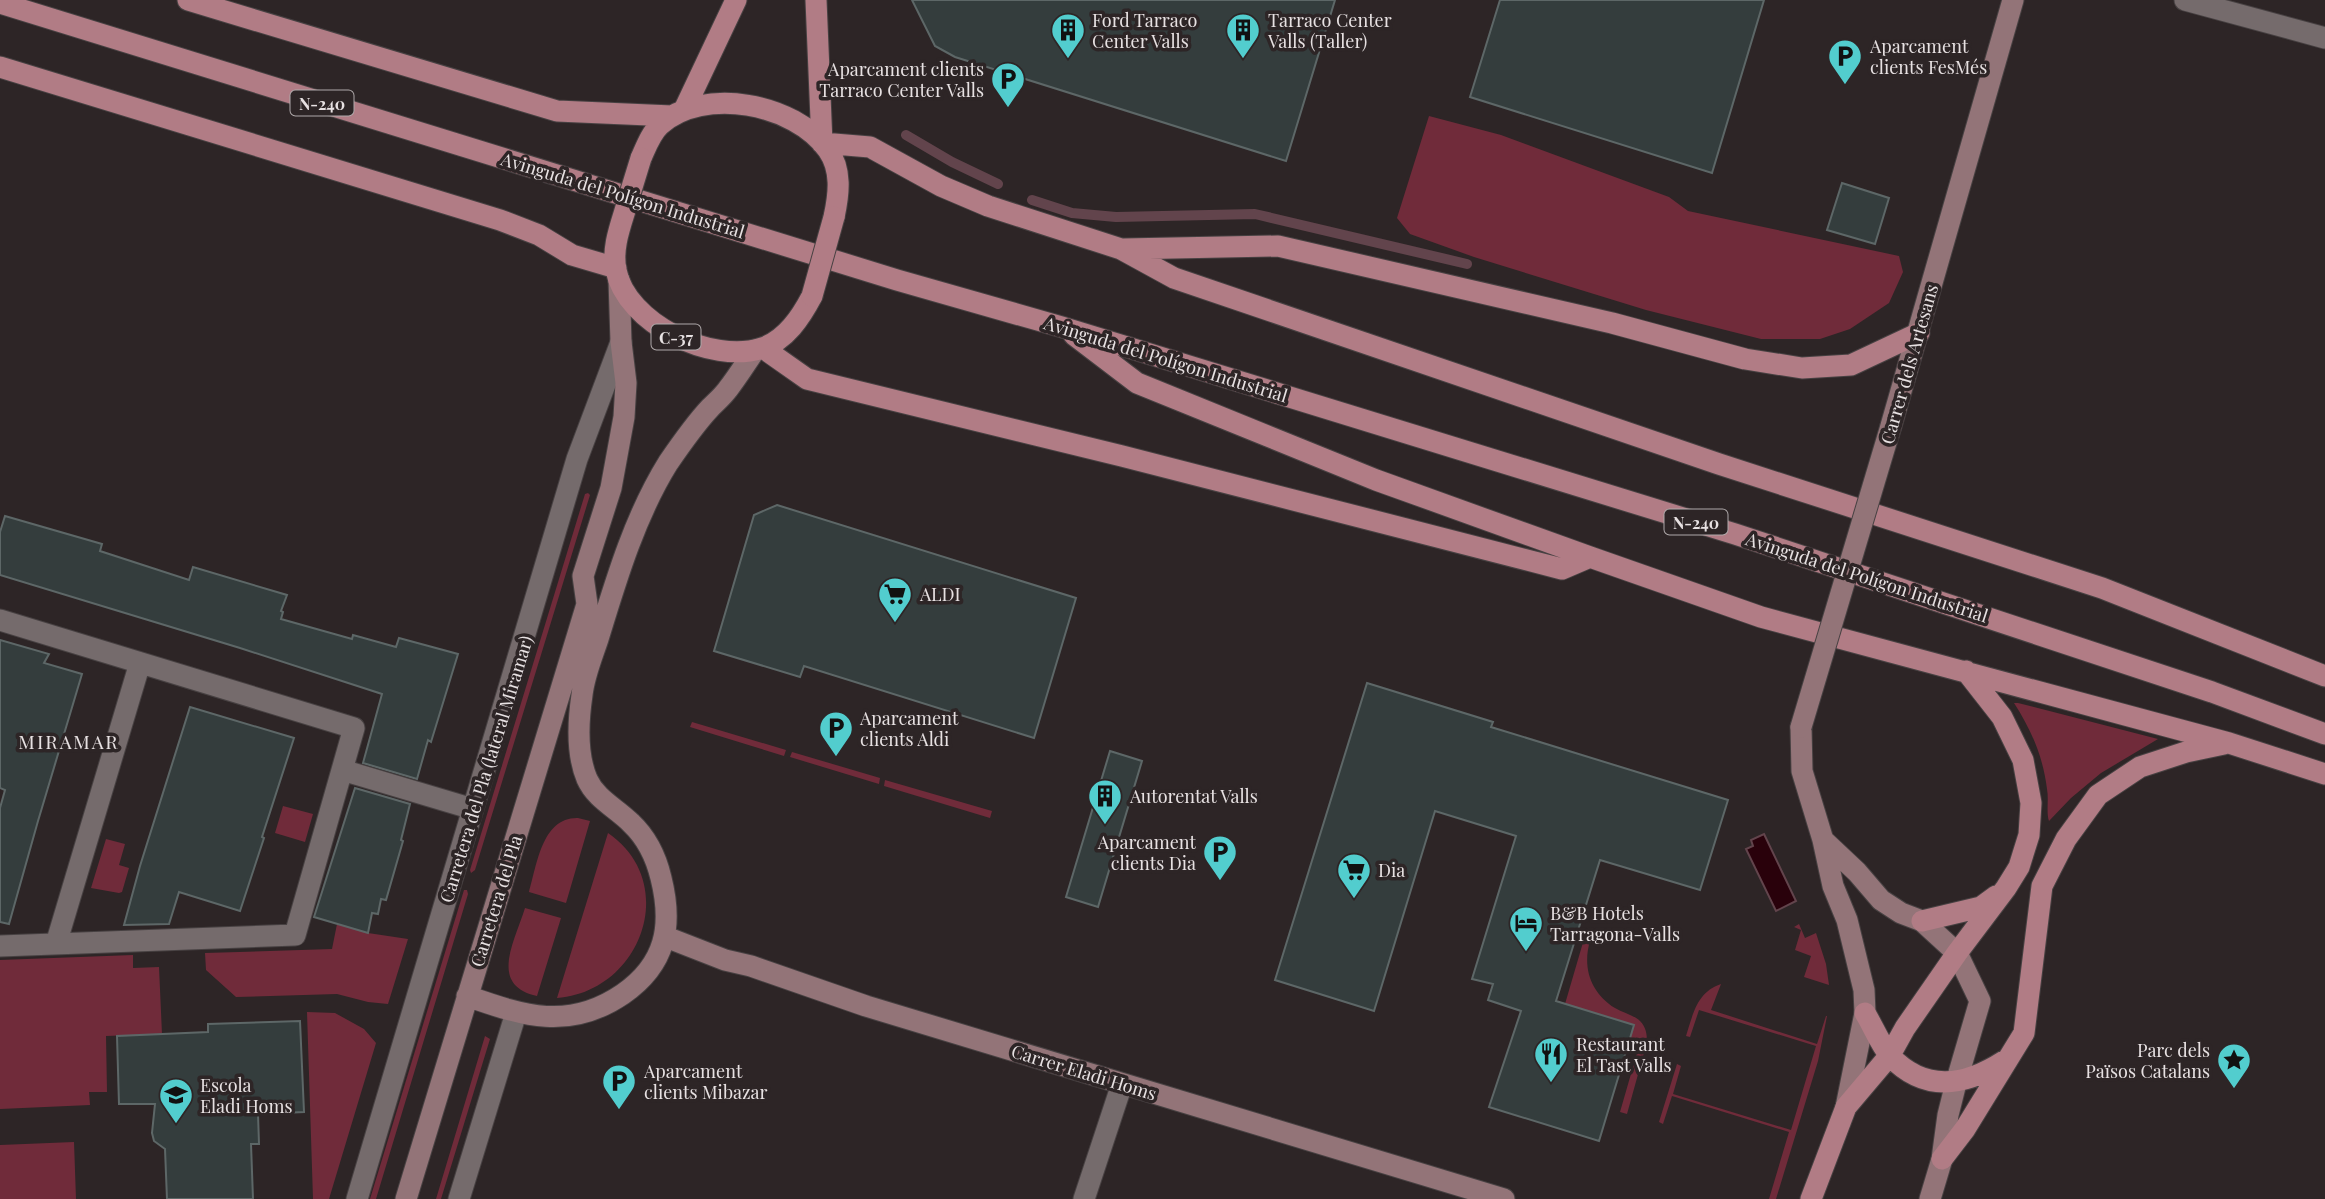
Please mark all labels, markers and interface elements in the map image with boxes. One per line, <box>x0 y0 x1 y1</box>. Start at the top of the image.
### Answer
place label: Ford Tarraco Center Valls <box>1092 8 1197 53</box>
place label: Tarraco Center Valls (Taller) <box>1267 8 1392 53</box>
building icon: Ford Tarraco Center Valls <box>1049 11 1087 60</box>
building icon: Tarraco Center Valls (Taller) <box>1224 11 1262 60</box>
place label: Aparcament clients FesMés <box>1869 34 1987 79</box>
parking icon: Aparcament clients FesMés <box>1826 37 1864 86</box>
place label: Aparcament clients Tarraco Center Valls <box>819 57 984 102</box>
parking icon: Aparcament clients Tarraco Center Valls <box>989 60 1027 109</box>
road number: N-240 <box>290 90 354 116</box>
street label: Avinguda del Polígon Industrial <box>497 146 748 243</box>
street label: Carrer dels Artesans <box>1875 281 1943 447</box>
street label: Avinguda del Polígon Industrial <box>1040 310 1291 407</box>
road number: C-37 <box>652 324 700 350</box>
road number: N-240 <box>1664 509 1728 534</box>
street label: Avinguda del Polígon Industrial <box>1742 526 1991 628</box>
supermarket icon: ALDI <box>876 575 914 624</box>
place label: ALDI <box>919 582 961 606</box>
street label: Carretera del Pla (lateral Miramar) <box>435 633 537 905</box>
place label: Aparcament clients Aldi <box>859 706 959 751</box>
parking icon: Aparcament clients Aldi <box>817 709 855 758</box>
district label: MIRAMAR <box>18 728 120 754</box>
building icon: Autorentat Valls <box>1086 777 1124 826</box>
place label: Autorentat Valls <box>1129 784 1258 808</box>
place label: Aparcament clients Dia <box>1097 830 1197 875</box>
street label: Carretera del Pla <box>466 832 526 970</box>
parking icon: Aparcament clients Dia <box>1201 833 1239 882</box>
supermarket icon: Dia <box>1335 851 1373 900</box>
place label: Dia <box>1378 858 1405 882</box>
place label: B&B Hotels Tarragona-Valls <box>1550 901 1680 946</box>
hotel icon: B&B Hotels Tarragona-Valls <box>1507 904 1545 953</box>
place label: Restaurant El Tast Valls <box>1576 1032 1672 1077</box>
restaurant icon: Restaurant El Tast Valls <box>1532 1035 1570 1084</box>
street label: Carrer Eladi Homs <box>1008 1038 1160 1106</box>
place label: Parc dels Països Catalans <box>2085 1038 2210 1083</box>
place icon: Parc dels Països Catalans <box>2215 1041 2253 1090</box>
place label: Aparcament clients Mibazar <box>643 1059 768 1104</box>
parking icon: Aparcament clients Mibazar <box>600 1062 638 1111</box>
place label: Escola Eladi Homs <box>200 1073 292 1118</box>
school or university icon: Escola Eladi Homs <box>157 1076 195 1125</box>

